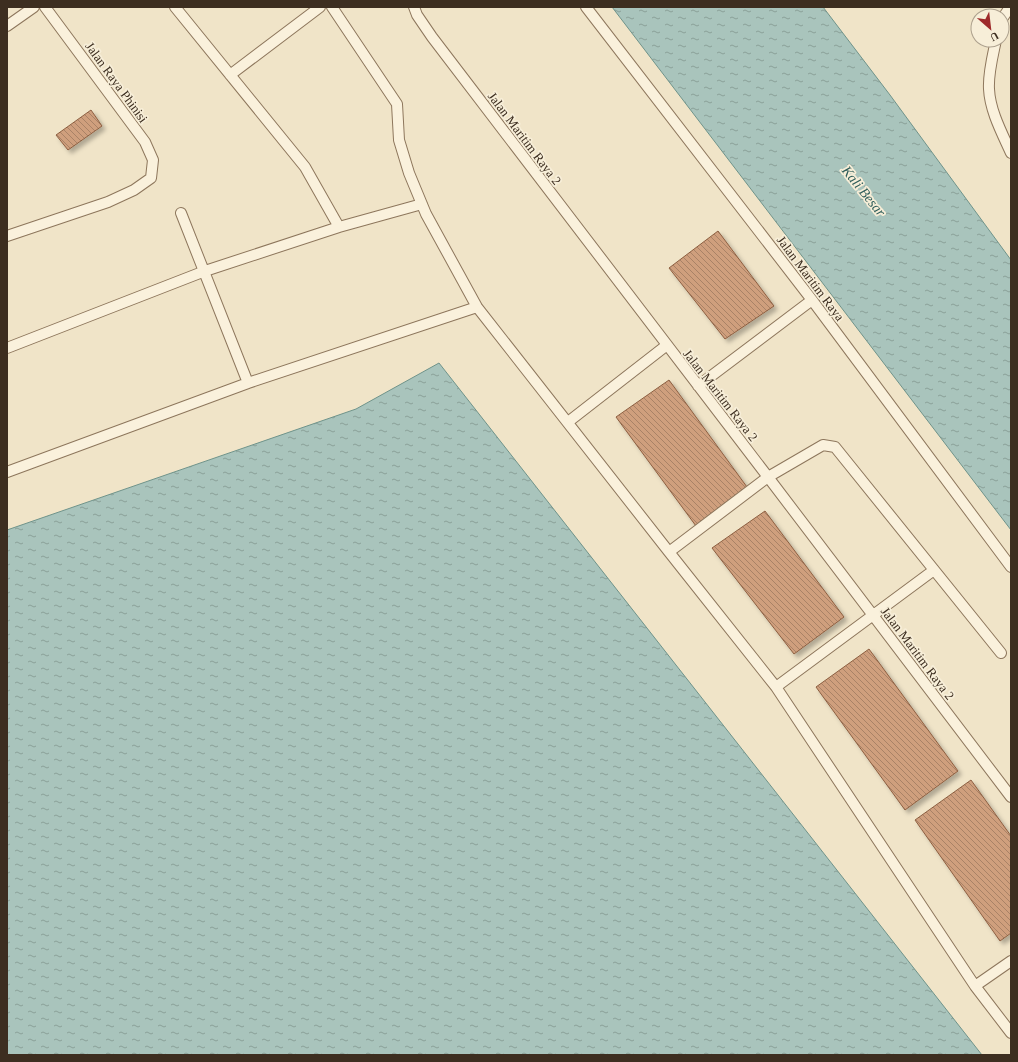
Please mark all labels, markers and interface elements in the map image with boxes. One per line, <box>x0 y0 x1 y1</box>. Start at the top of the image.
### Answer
north arrow <box>970 8 1010 48</box>
text: U <box>988 30 1001 44</box>
street label: Jalan Raya Phinisi <box>82 39 151 126</box>
street label: Jalan Maritim Raya 2 <box>485 89 564 188</box>
water label: Kali Besar <box>838 162 889 220</box>
street label: Jalan Maritim Raya <box>774 233 848 324</box>
street label: Jalan Maritim Raya 2 <box>680 346 761 444</box>
street label: Jalan Maritim Raya 2 <box>878 604 957 703</box>

